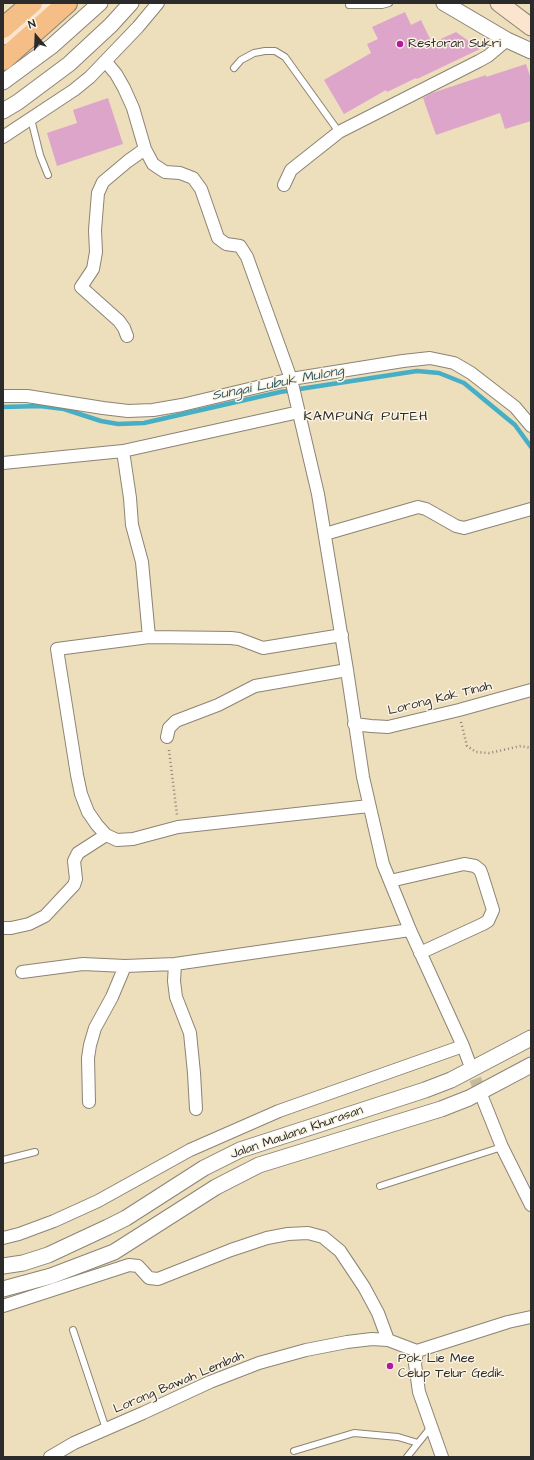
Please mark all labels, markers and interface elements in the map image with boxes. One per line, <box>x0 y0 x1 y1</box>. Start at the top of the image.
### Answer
north arrow <box>16 16 56 56</box>
text: N <box>26 16 38 32</box>
place label: Restoran Sukri <box>408 36 501 52</box>
marker: Restoran Sukri <box>395 39 405 49</box>
water label: Sungai Lubuk Mulong <box>211 363 345 405</box>
district label: KAMPUNG PUTEH <box>303 409 429 425</box>
street label: Lorong Kak Tinah <box>386 679 494 719</box>
street label: Jalan Maulana Khurasan <box>229 1103 365 1163</box>
street label: Lorong Bawah Lembah <box>111 1348 247 1418</box>
place label: Pok Lie Mee Celup Telur Gedik <box>398 1351 504 1382</box>
marker: Pok Lie Mee Celup Telur Gedik <box>385 1361 395 1371</box>

